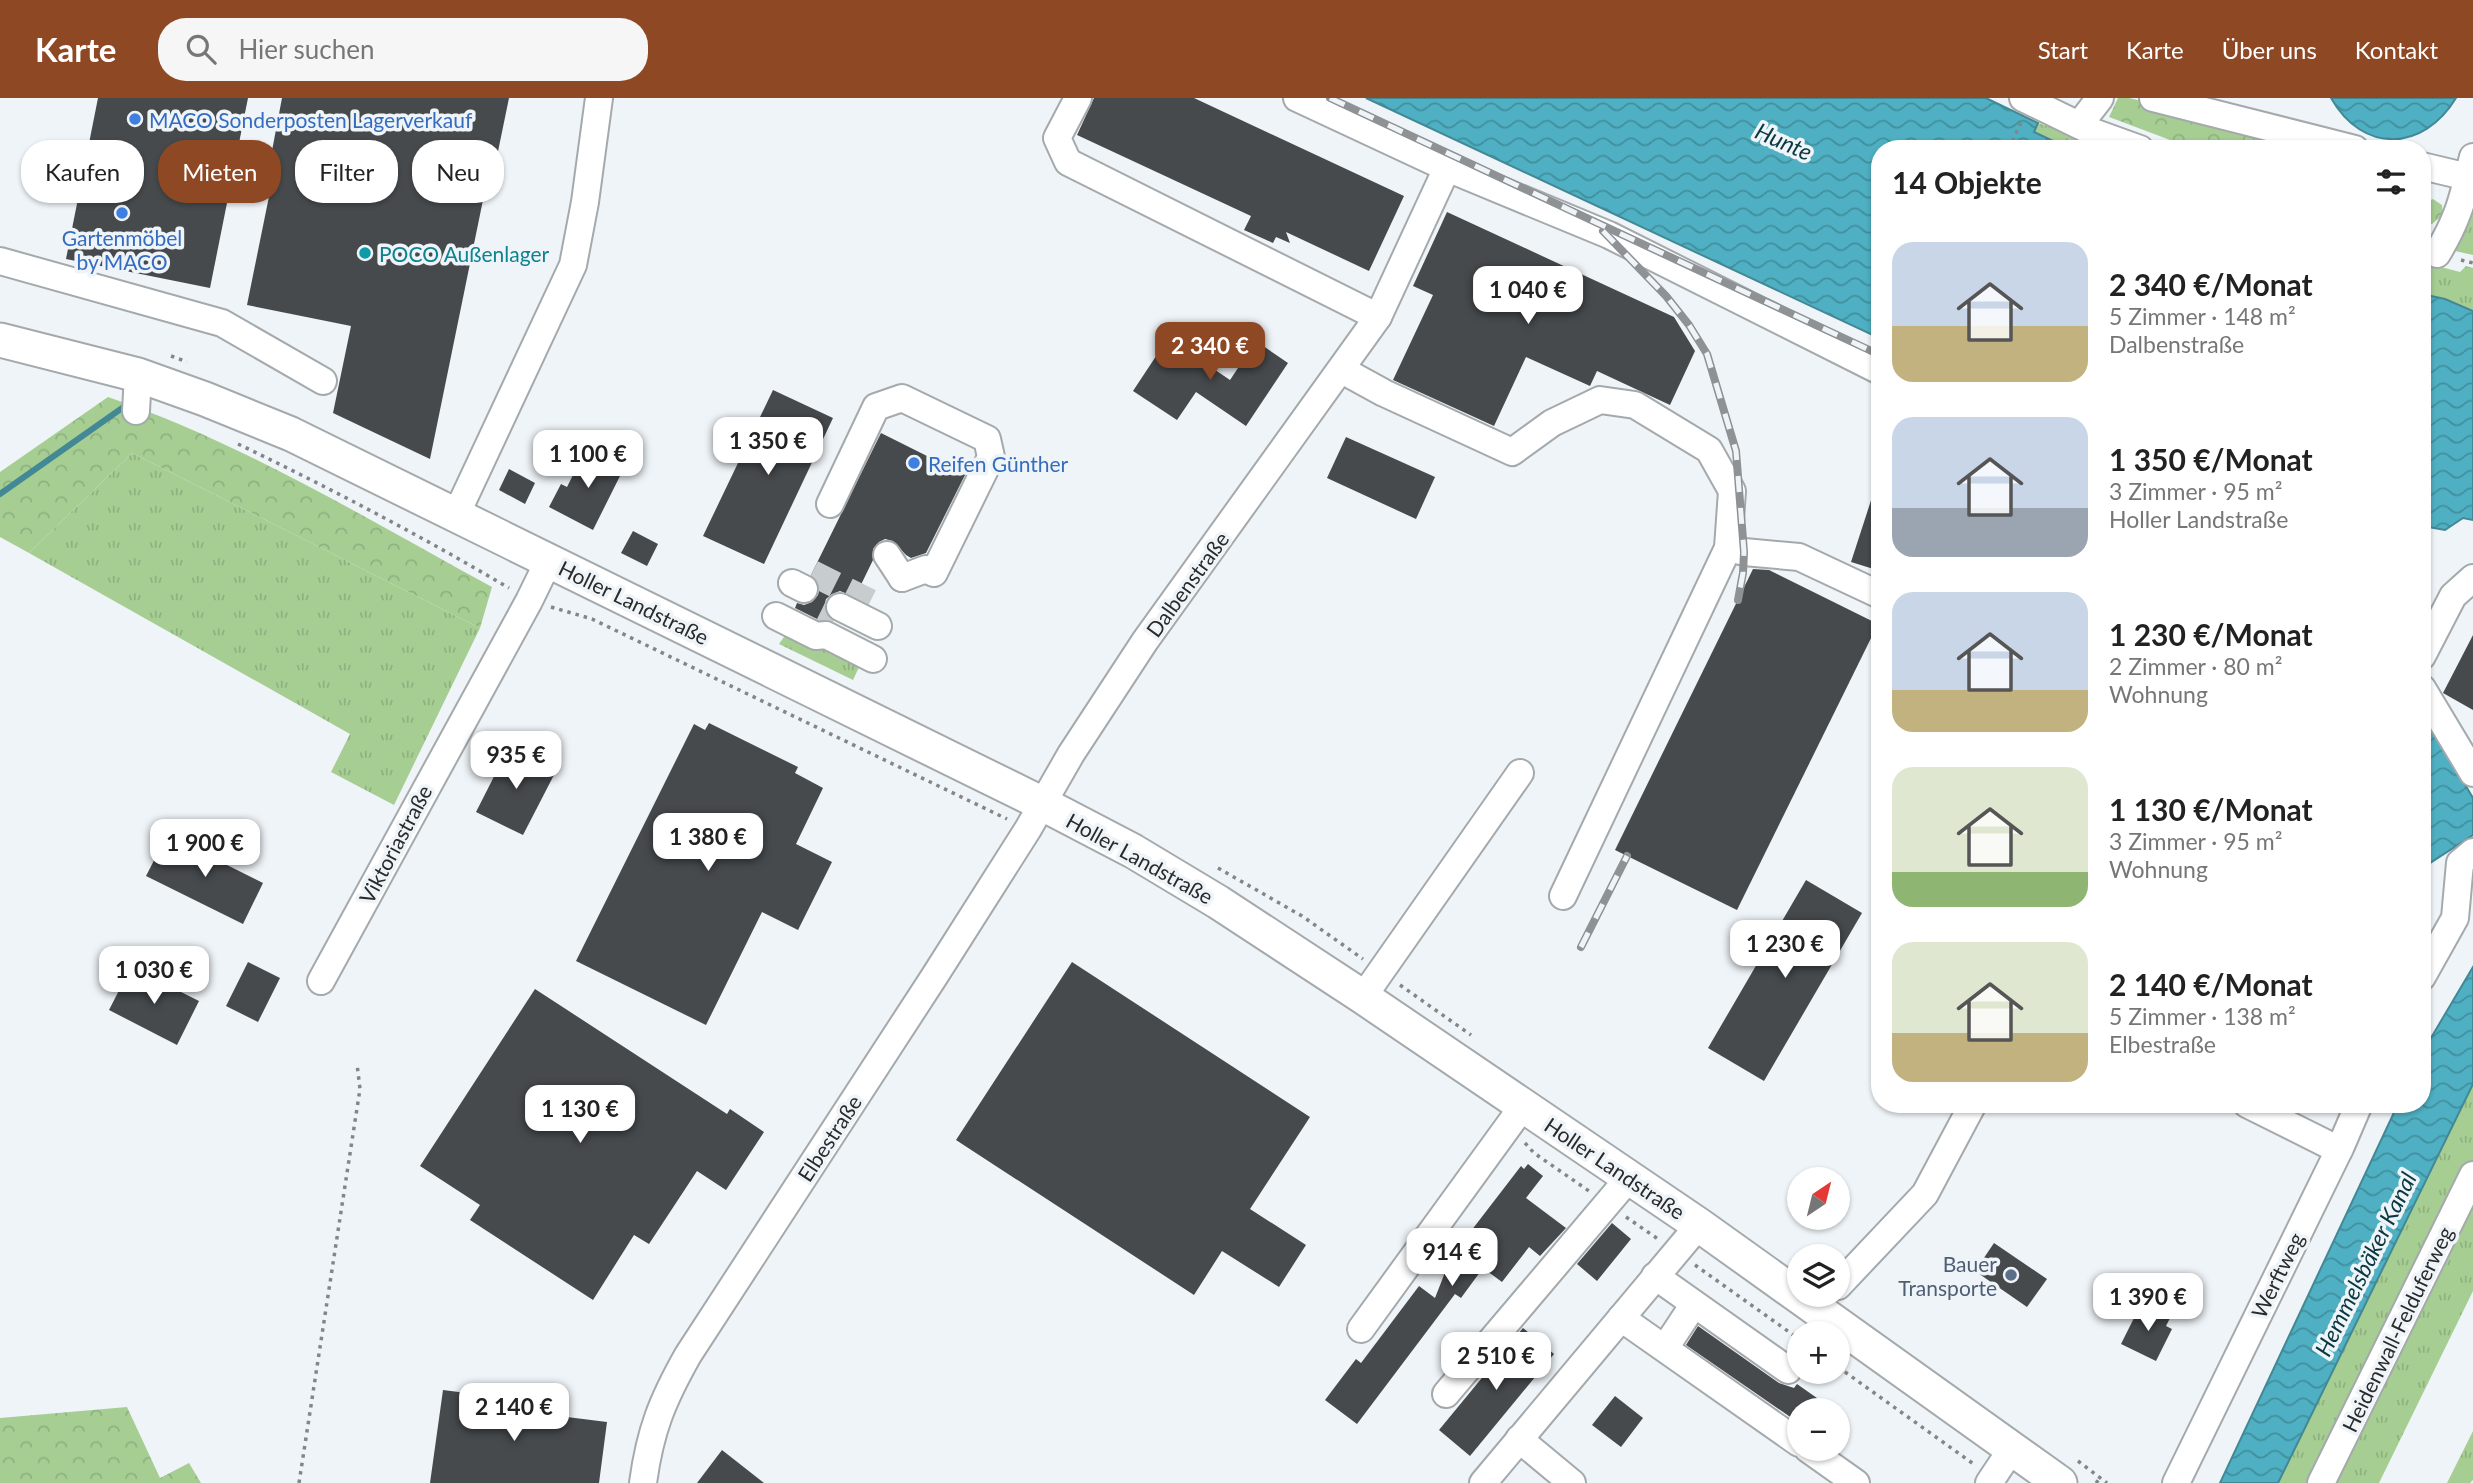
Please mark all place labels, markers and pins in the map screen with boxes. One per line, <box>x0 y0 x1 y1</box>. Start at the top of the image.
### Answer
place label: MACO Sonderposten Lagerverkauf <box>149 107 473 132</box>
marker: MACO Sonderposten Lagerverkauf <box>127 111 143 127</box>
marker: Gartenmöbel by MACO <box>114 205 130 221</box>
place label: Gartenmöbel by MACO <box>62 225 182 274</box>
place label: POCO Außenlager <box>379 241 550 266</box>
marker: POCO Außenlager <box>357 245 373 261</box>
pin: 1 040 € <box>1463 266 1593 326</box>
pin: 2 340 € <box>1145 322 1275 382</box>
pin: 1 350 € <box>703 418 833 477</box>
pin: 1 100 € <box>523 430 653 490</box>
place label: Reifen Günther <box>928 451 1069 476</box>
marker: Reifen Günther <box>906 455 922 471</box>
pin: 935 € <box>467 732 565 791</box>
pin: 1 380 € <box>643 814 773 873</box>
pin: 1 900 € <box>140 820 270 879</box>
pin: 1 230 € <box>1720 920 1850 980</box>
pin: 1 030 € <box>89 946 219 1006</box>
pin: 1 130 € <box>515 1086 645 1145</box>
pin: 914 € <box>1403 1228 1501 1288</box>
place label: Bauer Transporte <box>1898 1251 1997 1300</box>
marker: Bauer Transporte <box>2003 1267 2019 1283</box>
pin: 1 390 € <box>2083 1274 2213 1333</box>
pin: 2 510 € <box>1431 1332 1561 1392</box>
pin: 2 140 € <box>449 1384 579 1443</box>

